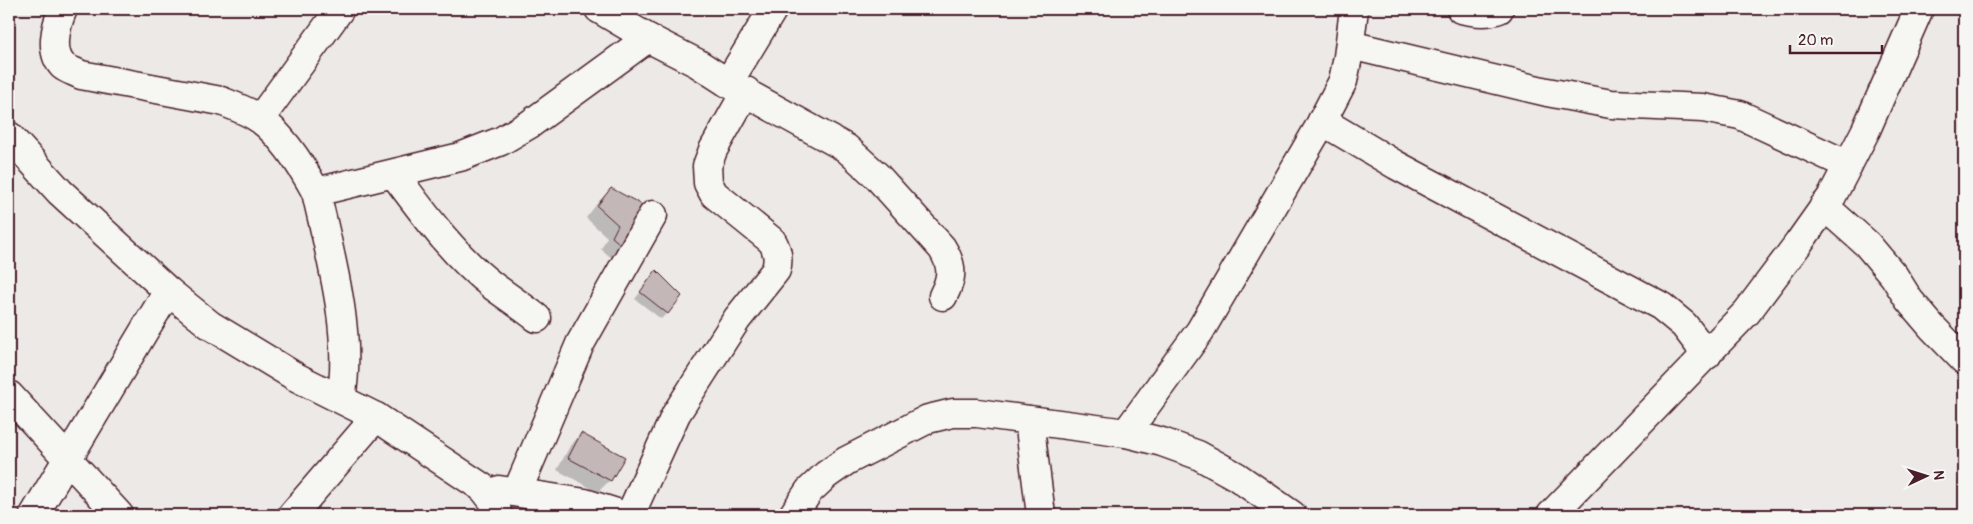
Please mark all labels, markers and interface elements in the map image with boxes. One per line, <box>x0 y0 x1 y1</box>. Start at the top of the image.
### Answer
scale bar <box>1790 22 1883 54</box>
text: 20 m <box>1798 31 1833 50</box>
north arrow <box>1900 452 1950 502</box>
text: N <box>1930 470 1947 480</box>

